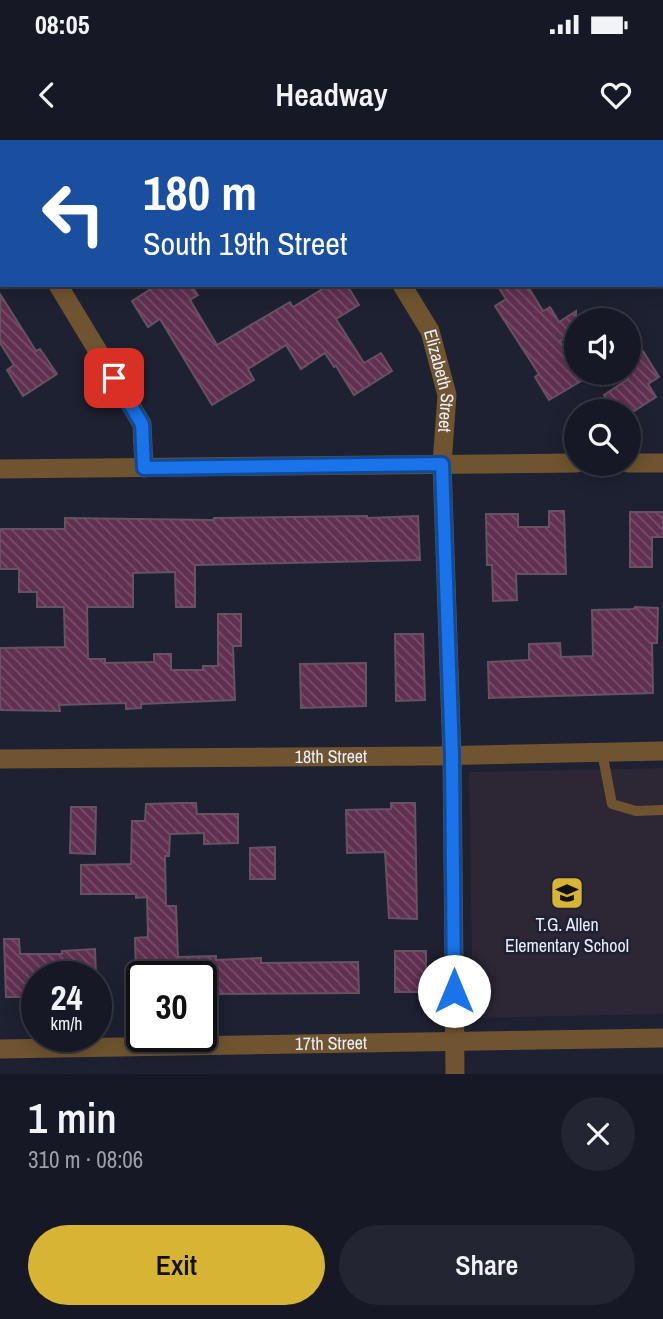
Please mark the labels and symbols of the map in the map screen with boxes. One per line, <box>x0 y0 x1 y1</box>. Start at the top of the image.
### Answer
street label: Elizabeth Street <box>418 326 460 433</box>
pin <box>84 348 144 408</box>
street label: 18th Street <box>295 743 367 769</box>
school or university icon: T.G. Allen Elementary School <box>548 874 586 912</box>
place label: T.G. Allen Elementary School <box>505 912 629 958</box>
position arrow <box>417 954 491 1028</box>
speed limit sign: 30 <box>126 961 217 1052</box>
street label: 17th Street <box>295 1030 367 1056</box>

